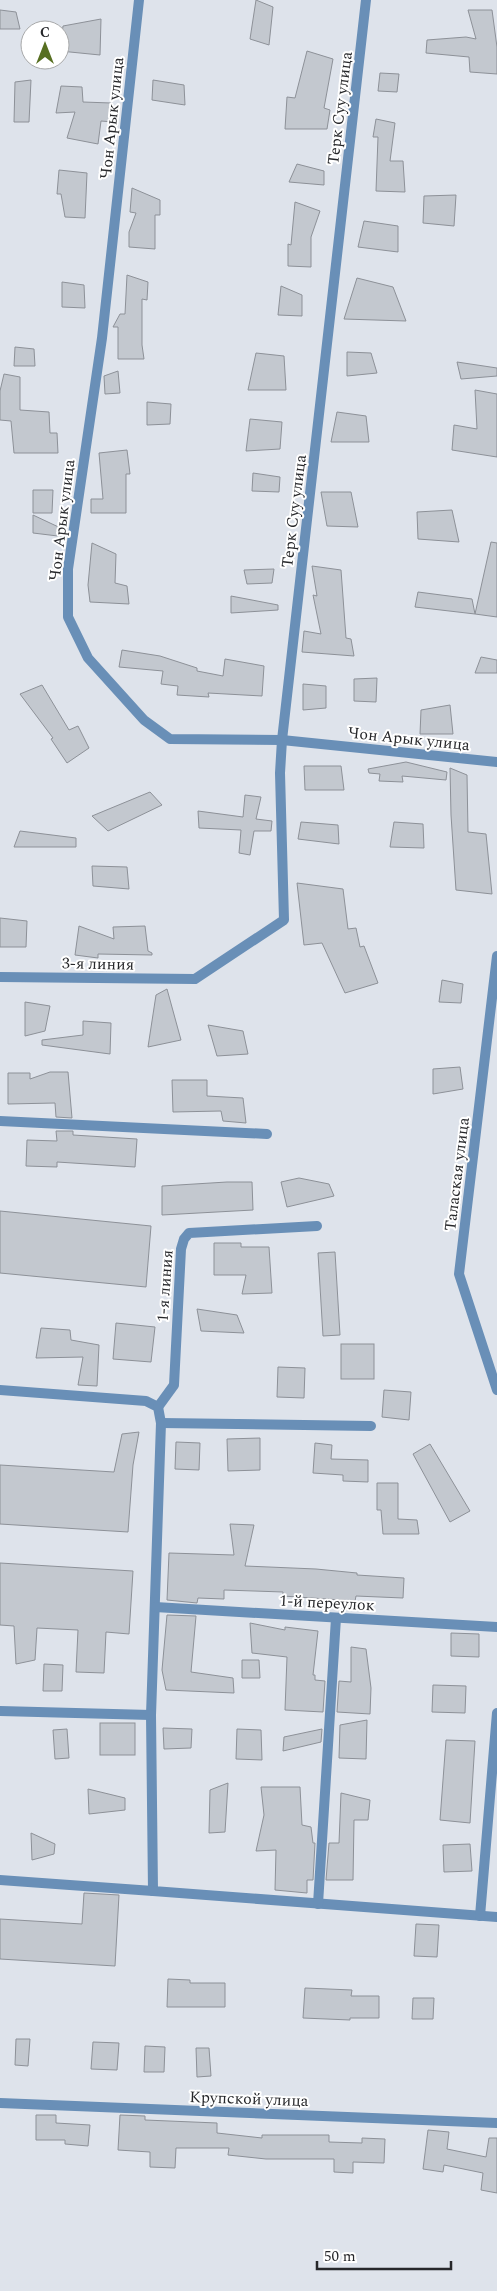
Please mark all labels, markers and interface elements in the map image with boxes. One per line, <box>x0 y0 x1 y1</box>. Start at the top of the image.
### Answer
north arrow <box>20 20 70 70</box>
text: С <box>40 22 50 43</box>
street label: Терк Суу улица <box>321 50 359 166</box>
street label: Чон Арык улица <box>94 56 130 180</box>
street label: Терк Суу улица <box>275 453 313 569</box>
street label: Чон Арык улица <box>43 458 81 582</box>
street label: Чон Арык улица <box>347 721 471 757</box>
street label: 3-я линия <box>62 951 134 977</box>
street label: Талаская улица <box>438 1116 476 1232</box>
street label: 1-я линия <box>150 1249 179 1323</box>
street label: 1-й переулок <box>279 1589 375 1617</box>
street label: Крупской улица <box>189 2085 309 2113</box>
scale bar <box>317 2238 451 2270</box>
text: 50 m <box>324 2245 356 2268</box>

